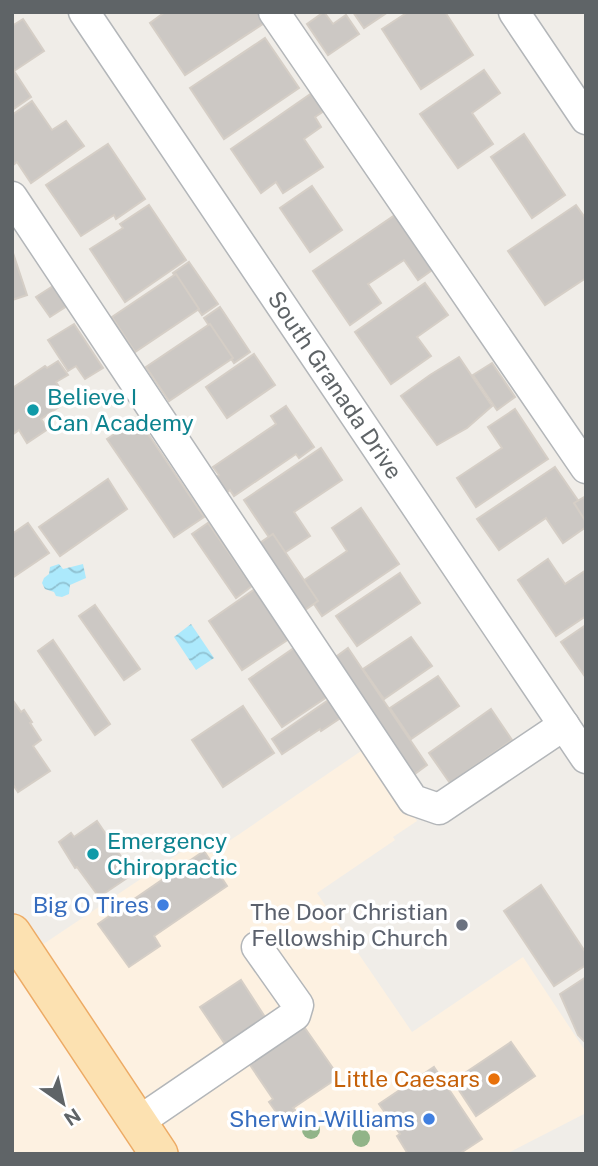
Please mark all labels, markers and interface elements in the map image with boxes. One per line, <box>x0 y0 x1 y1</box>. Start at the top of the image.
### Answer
street label: South Granada Drive <box>263 286 408 484</box>
place label: Believe I Can Academy <box>47 383 194 436</box>
marker: Believe I Can Academy <box>25 402 41 418</box>
place label: Emergency Chiropractic <box>107 827 238 880</box>
marker: Emergency Chiropractic <box>85 846 101 862</box>
place label: Big O Tires <box>33 891 149 918</box>
marker: Big O Tires <box>155 897 171 913</box>
place label: The Door Christian Fellowship Church <box>250 898 448 951</box>
marker: The Door Christian Fellowship Church <box>454 917 470 933</box>
place label: Little Caesars <box>333 1065 480 1092</box>
north arrow <box>28 1068 98 1138</box>
marker: Little Caesars <box>486 1071 502 1087</box>
text: N <box>60 1104 85 1130</box>
place label: Sherwin-Williams <box>229 1105 415 1132</box>
marker: Sherwin-Williams <box>421 1111 437 1127</box>

